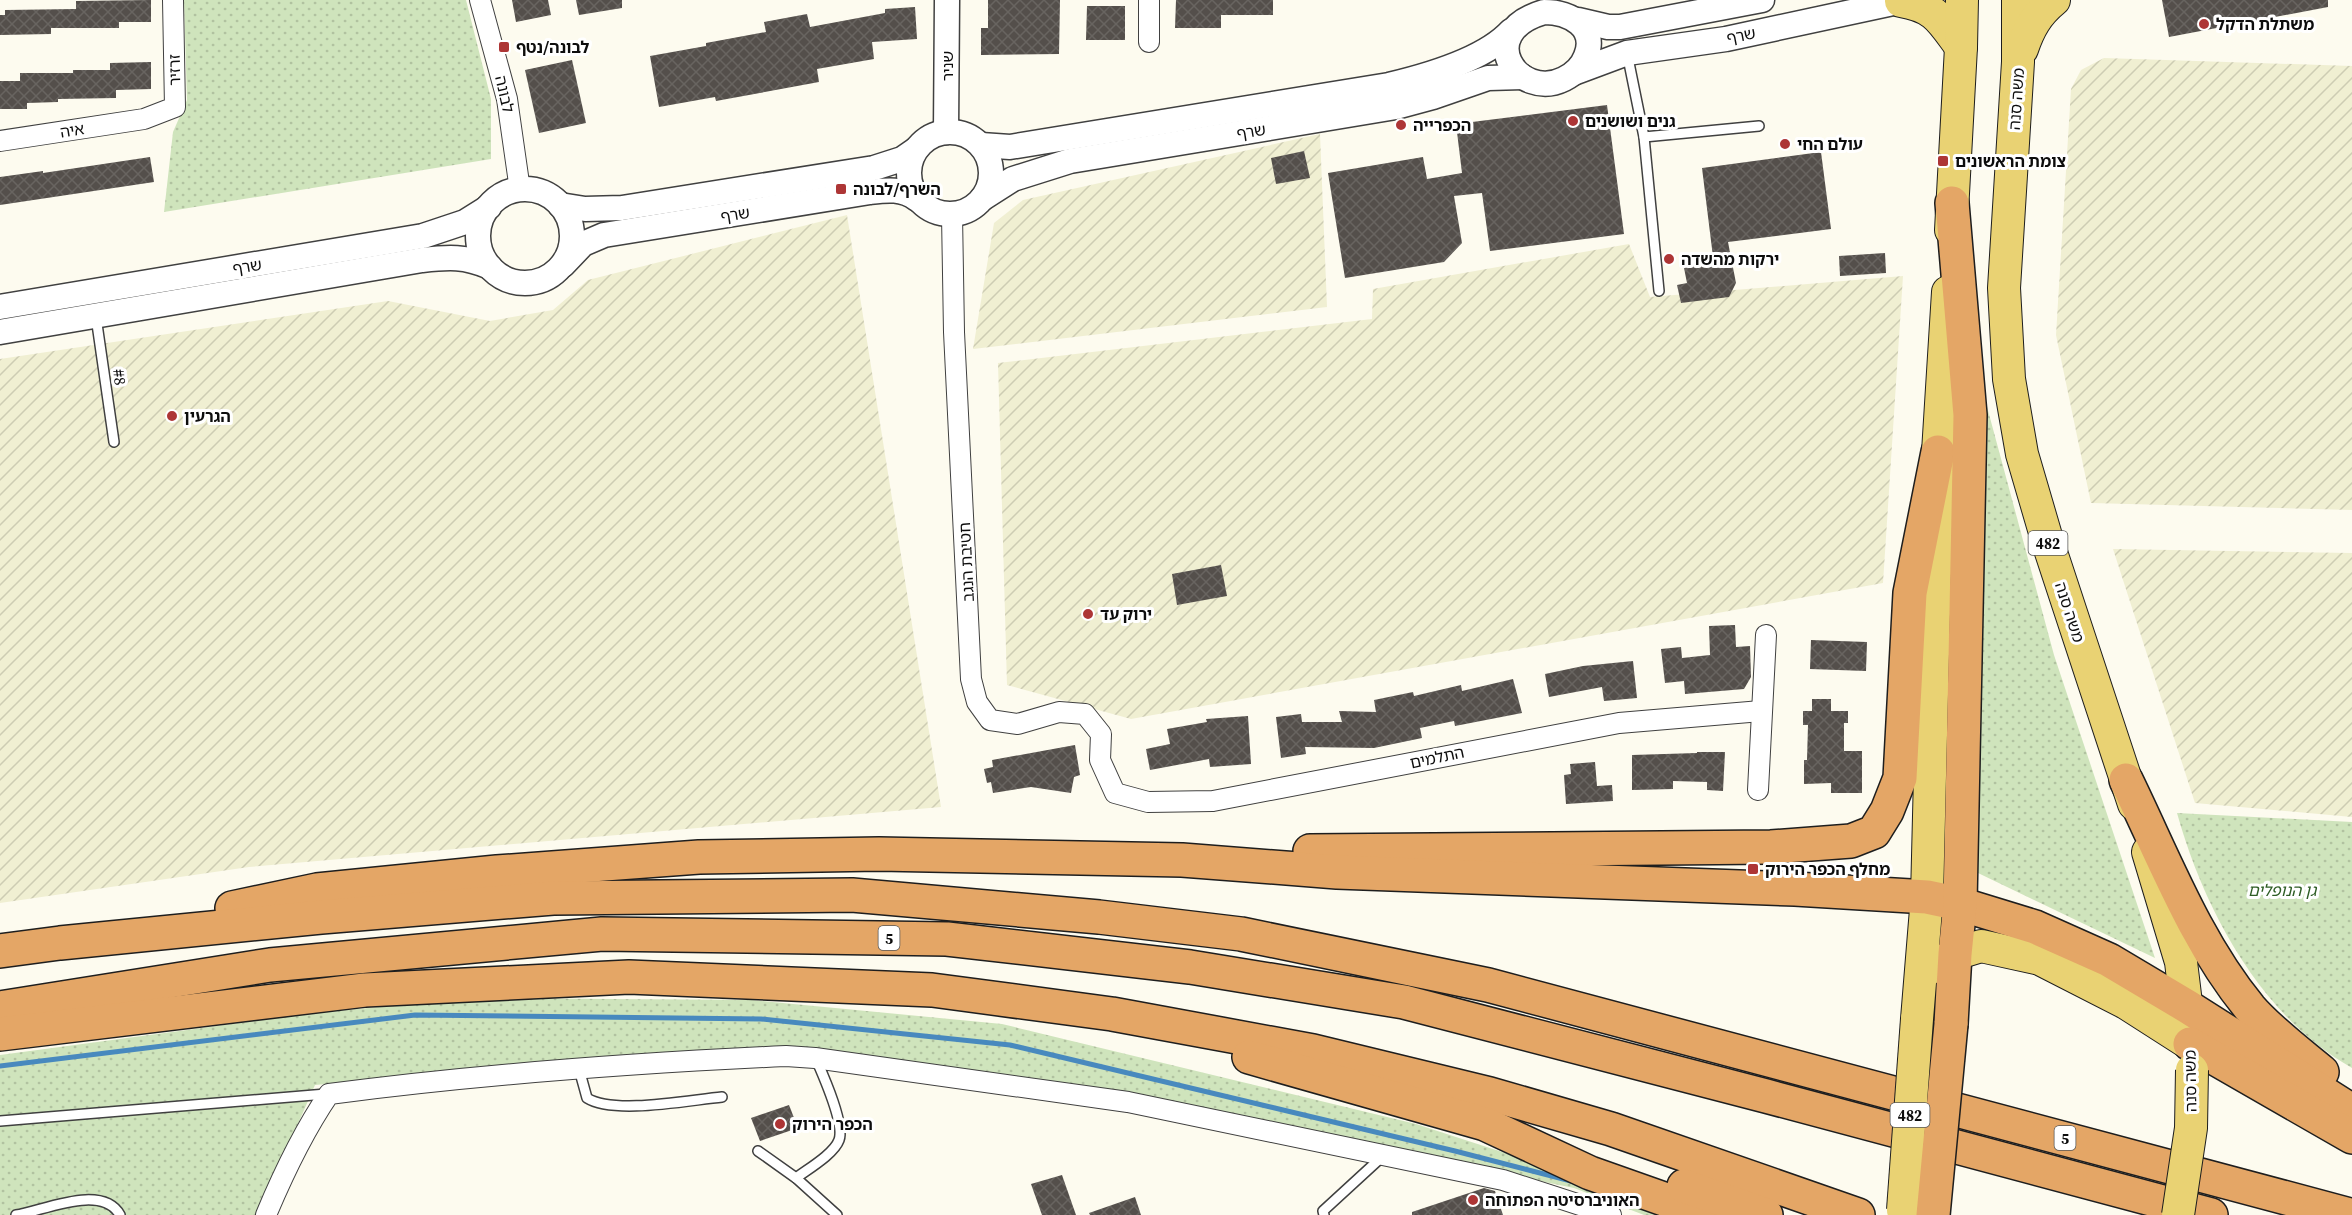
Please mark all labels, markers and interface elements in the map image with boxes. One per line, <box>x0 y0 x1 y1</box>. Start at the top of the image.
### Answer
place label: משתלת הדקל <box>2216 13 2314 35</box>
marker: משתלת הדקל <box>2197 17 2211 31</box>
street label: שרף <box>1724 21 1758 49</box>
place label: לבונה/נטף <box>516 36 589 58</box>
marker: לבונה/נטף <box>497 40 511 54</box>
street label: שניר <box>936 51 958 81</box>
street label: זרזיר <box>163 54 185 86</box>
street label: משה סנה <box>2003 67 2029 131</box>
street label: לבונה <box>490 73 520 115</box>
place label: גנים ושושנים <box>1585 110 1676 132</box>
place label: הכפרייה <box>1413 114 1471 136</box>
marker: גנים ושושנים <box>1566 114 1580 128</box>
street label: איה <box>58 117 86 143</box>
street label: שרף <box>1235 118 1267 144</box>
marker: הכפרייה <box>1394 118 1408 132</box>
place label: עולם החי <box>1797 133 1863 155</box>
marker: עולם החי <box>1778 137 1792 151</box>
place label: צומת הראשונים <box>1955 150 2066 172</box>
marker: צומת הראשונים <box>1936 154 1950 168</box>
place label: השרף/לבונה <box>853 178 941 200</box>
marker: השרף/לבונה <box>834 182 848 196</box>
street label: שרף <box>719 201 751 227</box>
place label: ירקות מהשדה <box>1681 248 1779 270</box>
marker: ירקות מהשדה <box>1662 252 1676 266</box>
street label: שרף <box>231 253 263 279</box>
street label: #8 <box>108 367 132 387</box>
place label: הגרעין <box>184 405 231 427</box>
marker: הגרעין <box>165 409 179 423</box>
street label: חטיבת הנגב <box>953 522 979 602</box>
road number: 482 <box>2028 531 2068 555</box>
street label: משה סנה <box>2050 579 2090 645</box>
place label: ירוק עד <box>1100 603 1152 625</box>
marker: ירוק עד <box>1081 607 1095 621</box>
street label: התלמים <box>1408 741 1466 773</box>
place label: מחלף הכפר הירוק <box>1765 858 1890 880</box>
marker: מחלף הכפר הירוק <box>1746 862 1760 876</box>
park label: גן הנופלים <box>2248 879 2317 901</box>
road number: 5 <box>878 926 900 950</box>
street label: משה סנה <box>2178 1050 2202 1112</box>
road number: 482 <box>1890 1103 1930 1127</box>
place label: הכפר הירוק <box>792 1113 873 1135</box>
marker: הכפר הירוק <box>773 1117 787 1131</box>
road number: 5 <box>2054 1126 2076 1150</box>
place label: האוניברסיטה הפתוחה <box>1485 1189 1639 1211</box>
marker: האוניברסיטה הפתוחה <box>1466 1193 1480 1207</box>

